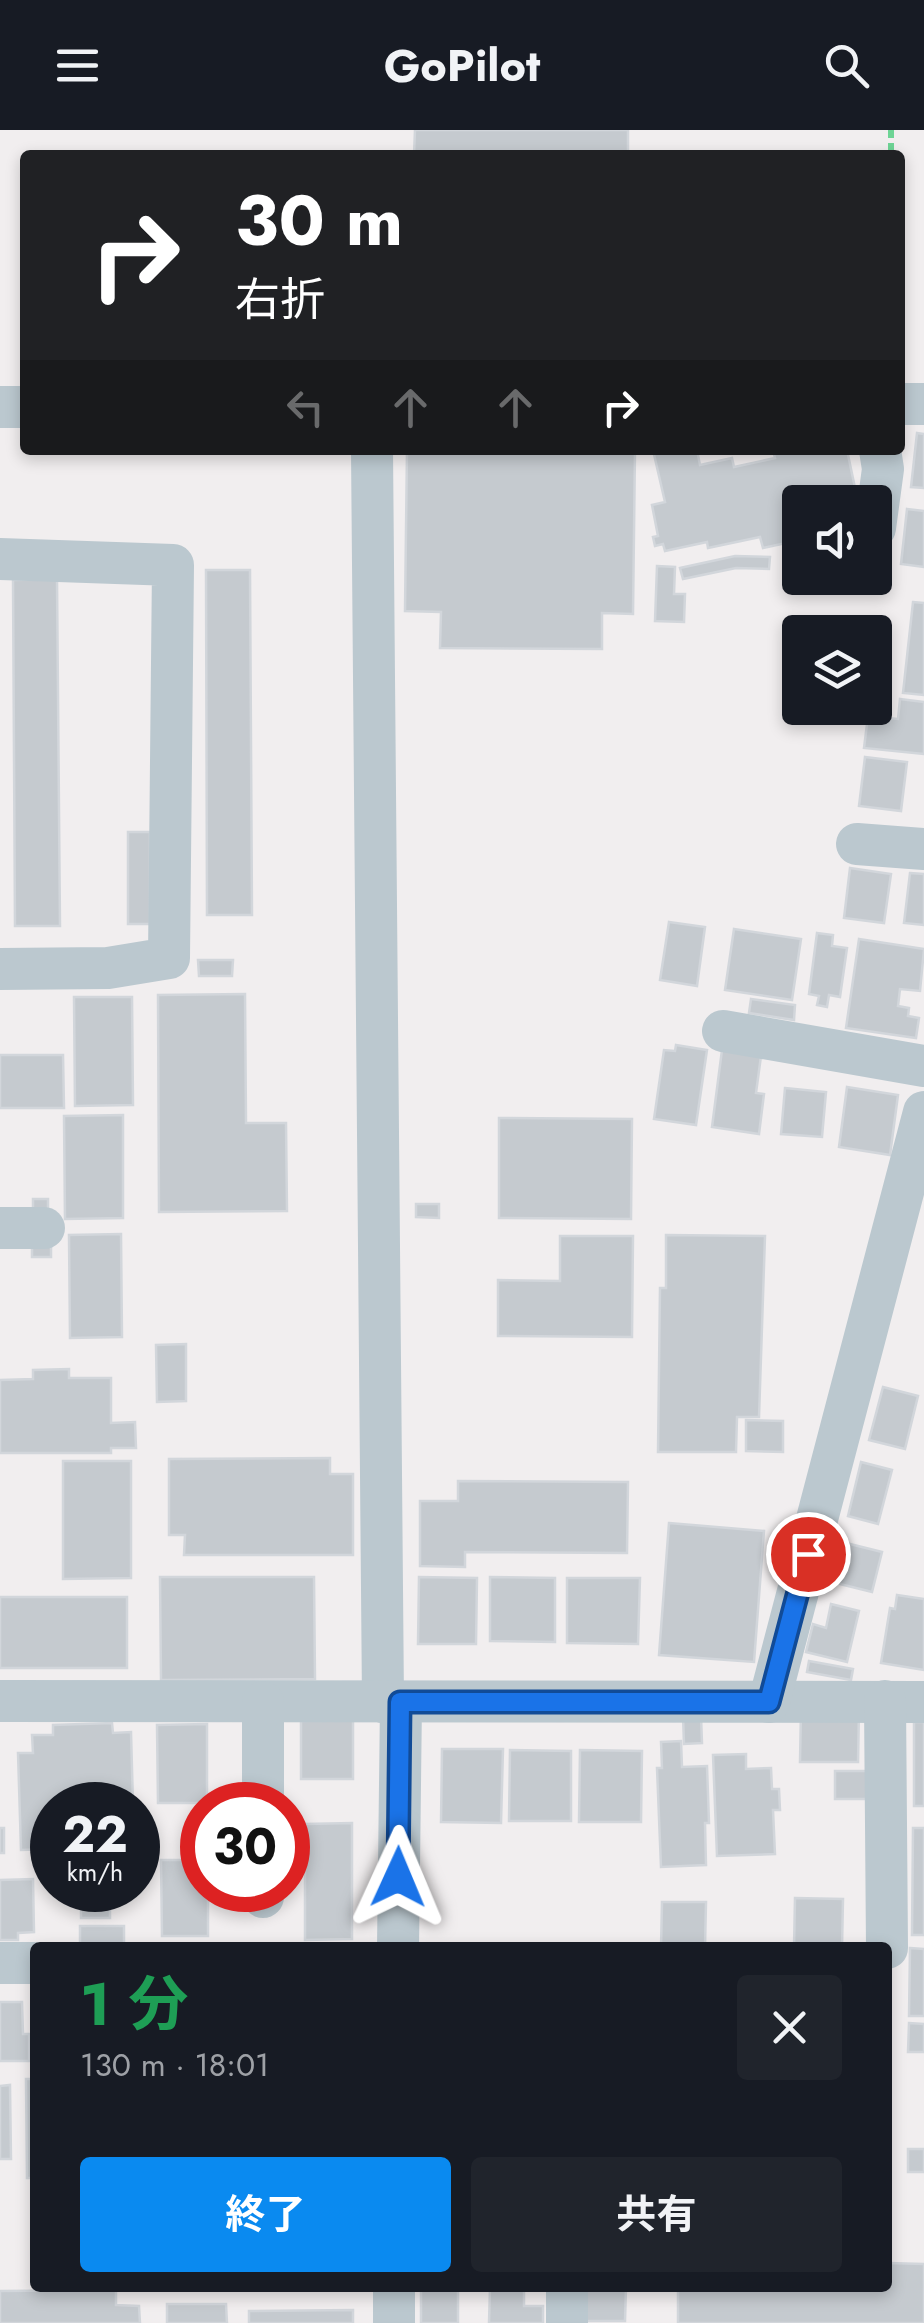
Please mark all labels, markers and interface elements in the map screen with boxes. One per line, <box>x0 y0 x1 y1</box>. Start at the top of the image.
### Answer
text: GoPilot <box>384 33 540 98</box>
icon: menu <box>50 38 105 93</box>
icon: search <box>819 38 874 93</box>
text: 30 m <box>235 170 403 271</box>
icon: right <box>70 190 200 320</box>
text: 右折 <box>235 267 325 332</box>
icon: left <box>278 380 333 435</box>
icon: ahead <box>383 380 438 435</box>
icon: ahead <box>488 380 543 435</box>
icon: right <box>593 380 648 435</box>
map controls <box>782 485 892 725</box>
button: sound <box>782 485 892 595</box>
button: layers <box>782 615 892 725</box>
pin <box>766 1512 851 1597</box>
icon: arrive <box>781 1527 836 1582</box>
speed limit sign: 30 <box>180 1782 310 1912</box>
text: 22 <box>62 1798 128 1871</box>
position arrow <box>346 1825 450 1929</box>
text: km/h <box>67 1854 123 1890</box>
text: 1 分 <box>80 1961 189 2048</box>
button: close <box>737 1975 842 2080</box>
text: 130 m · 18:01 <box>80 2042 270 2088</box>
button: 終了 <box>80 2157 451 2272</box>
button: 共有 <box>471 2157 842 2272</box>

